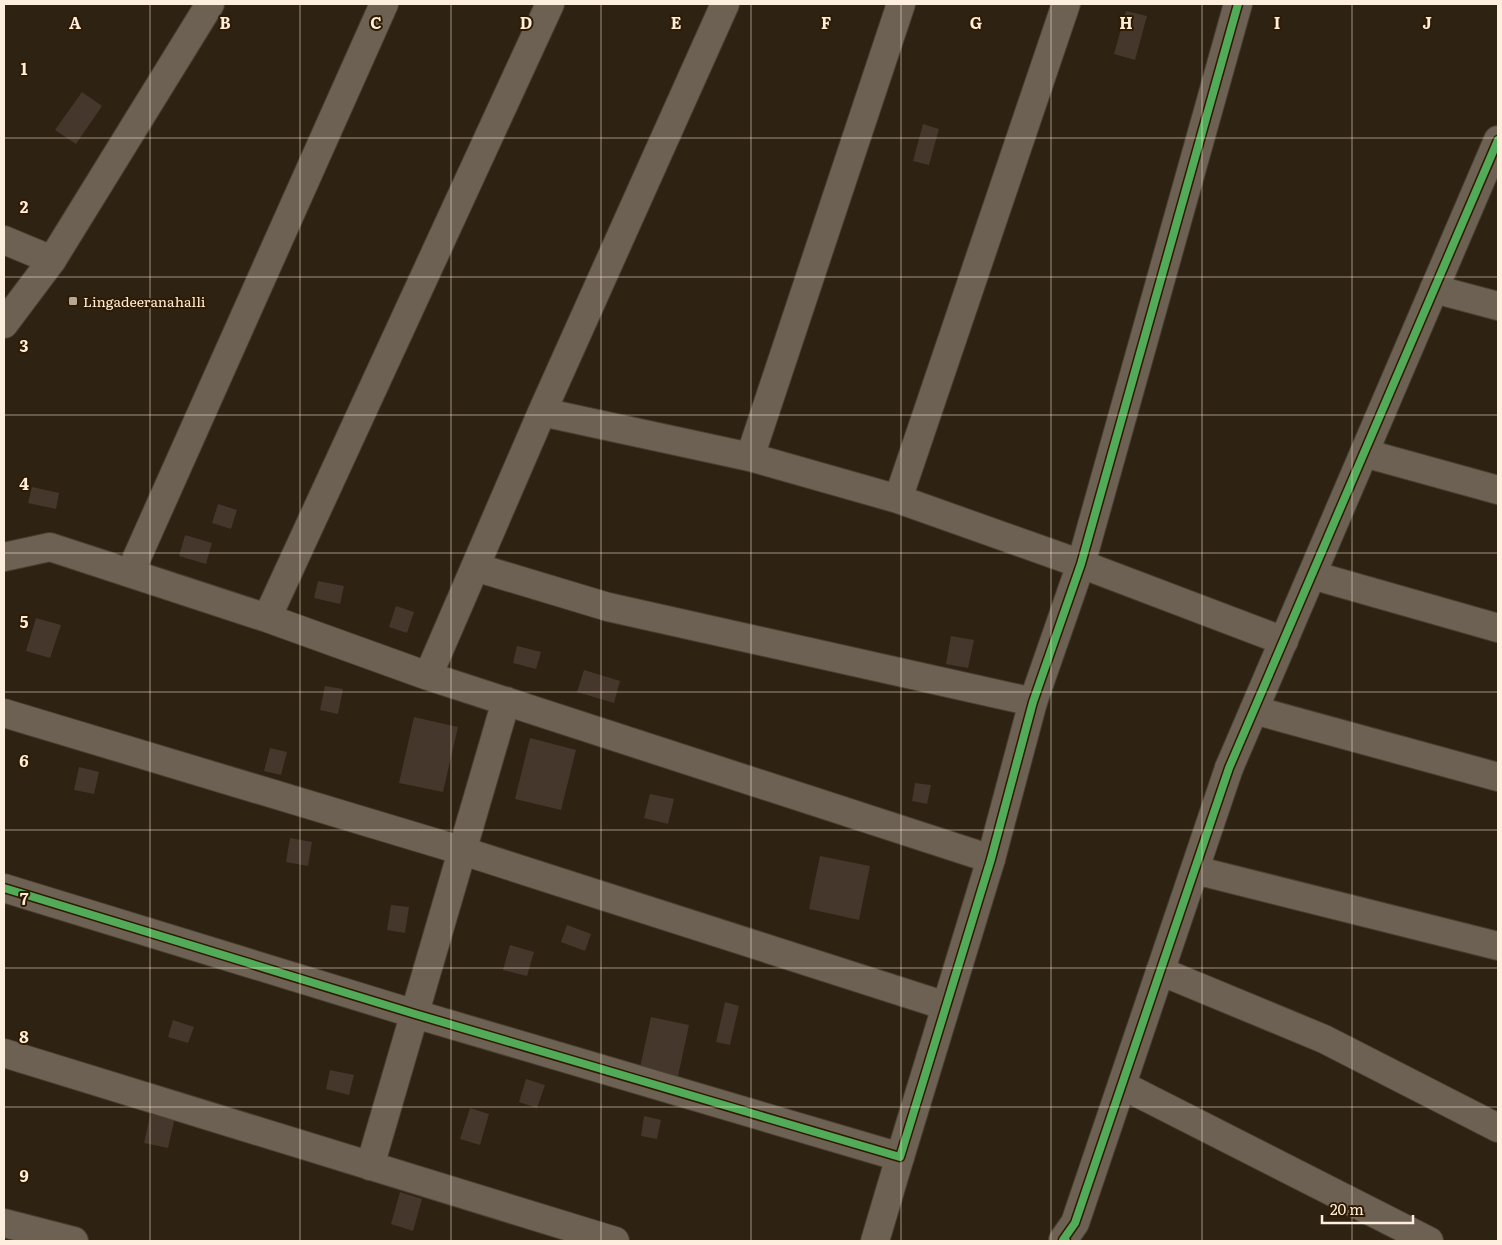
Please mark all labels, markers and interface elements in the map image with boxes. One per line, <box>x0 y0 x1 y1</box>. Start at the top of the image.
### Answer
text: A <box>69 10 81 34</box>
text: B <box>219 10 231 34</box>
text: C <box>370 10 382 34</box>
text: D <box>520 10 532 34</box>
text: E <box>671 10 682 34</box>
text: F <box>821 10 831 34</box>
text: G <box>970 10 982 34</box>
text: H <box>1119 10 1133 34</box>
text: I <box>1274 10 1280 34</box>
text: J <box>1422 10 1432 34</box>
text: 1 <box>21 56 28 80</box>
text: 2 <box>20 194 29 218</box>
place label: Lingadeeranahalli <box>83 291 206 311</box>
marker: Lingadeeranahalli <box>67 295 79 307</box>
text: 3 <box>20 333 29 357</box>
text: 4 <box>19 471 29 495</box>
text: 5 <box>20 609 29 633</box>
text: 6 <box>19 748 29 772</box>
text: 7 <box>20 886 29 910</box>
text: 8 <box>19 1024 29 1048</box>
text: 9 <box>19 1163 29 1187</box>
scale bar <box>1322 1192 1413 1224</box>
text: 20 m <box>1330 1197 1364 1220</box>

